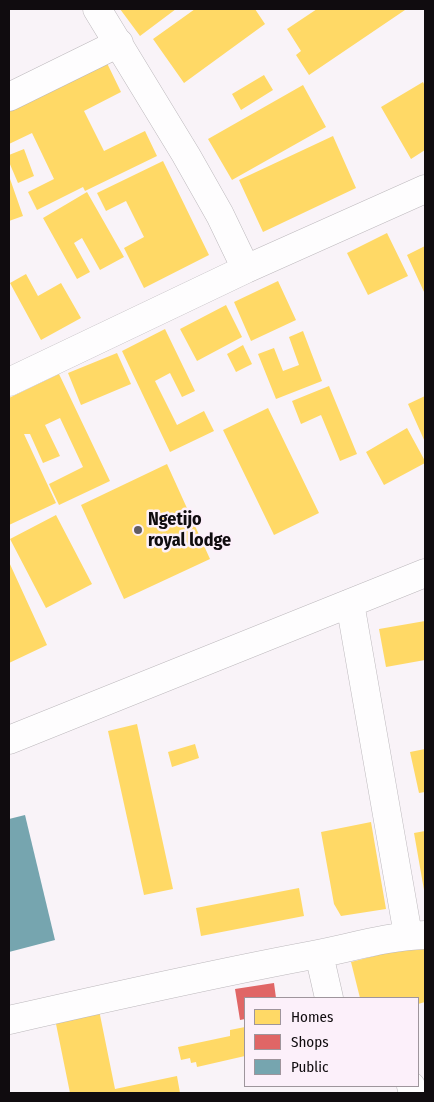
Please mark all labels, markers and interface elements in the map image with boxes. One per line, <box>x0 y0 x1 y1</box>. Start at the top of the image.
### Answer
place label: Ngetijo royal lodge <box>148 509 231 552</box>
marker: Ngetijo royal lodge <box>132 524 144 536</box>
legend <box>244 997 419 1087</box>
text: Homes <box>291 1008 333 1026</box>
text: Shops <box>291 1033 329 1051</box>
text: Public <box>291 1058 328 1076</box>

